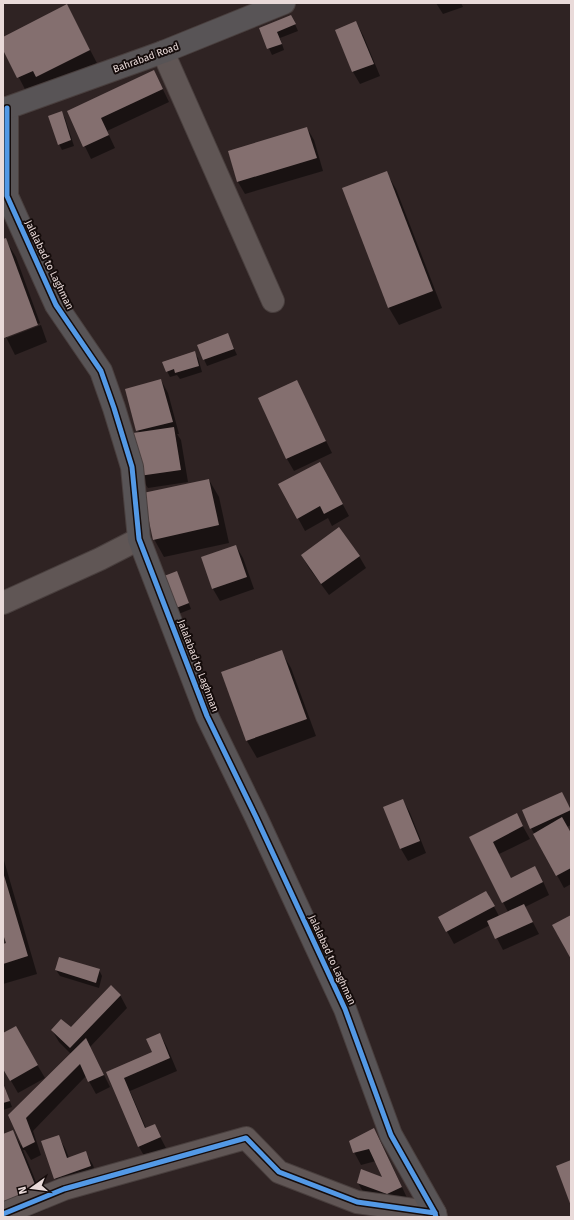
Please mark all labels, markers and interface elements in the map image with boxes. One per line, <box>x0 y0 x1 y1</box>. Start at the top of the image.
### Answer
street label: Bahrabad Road <box>111 41 181 75</box>
street label: Jalalabad to Laghman <box>22 218 76 312</box>
street label: Jalalabad to Laghman <box>175 618 221 714</box>
street label: Jalalabad to Laghman <box>306 913 358 1007</box>
north arrow <box>12 1168 52 1208</box>
text: N <box>16 1185 30 1195</box>

